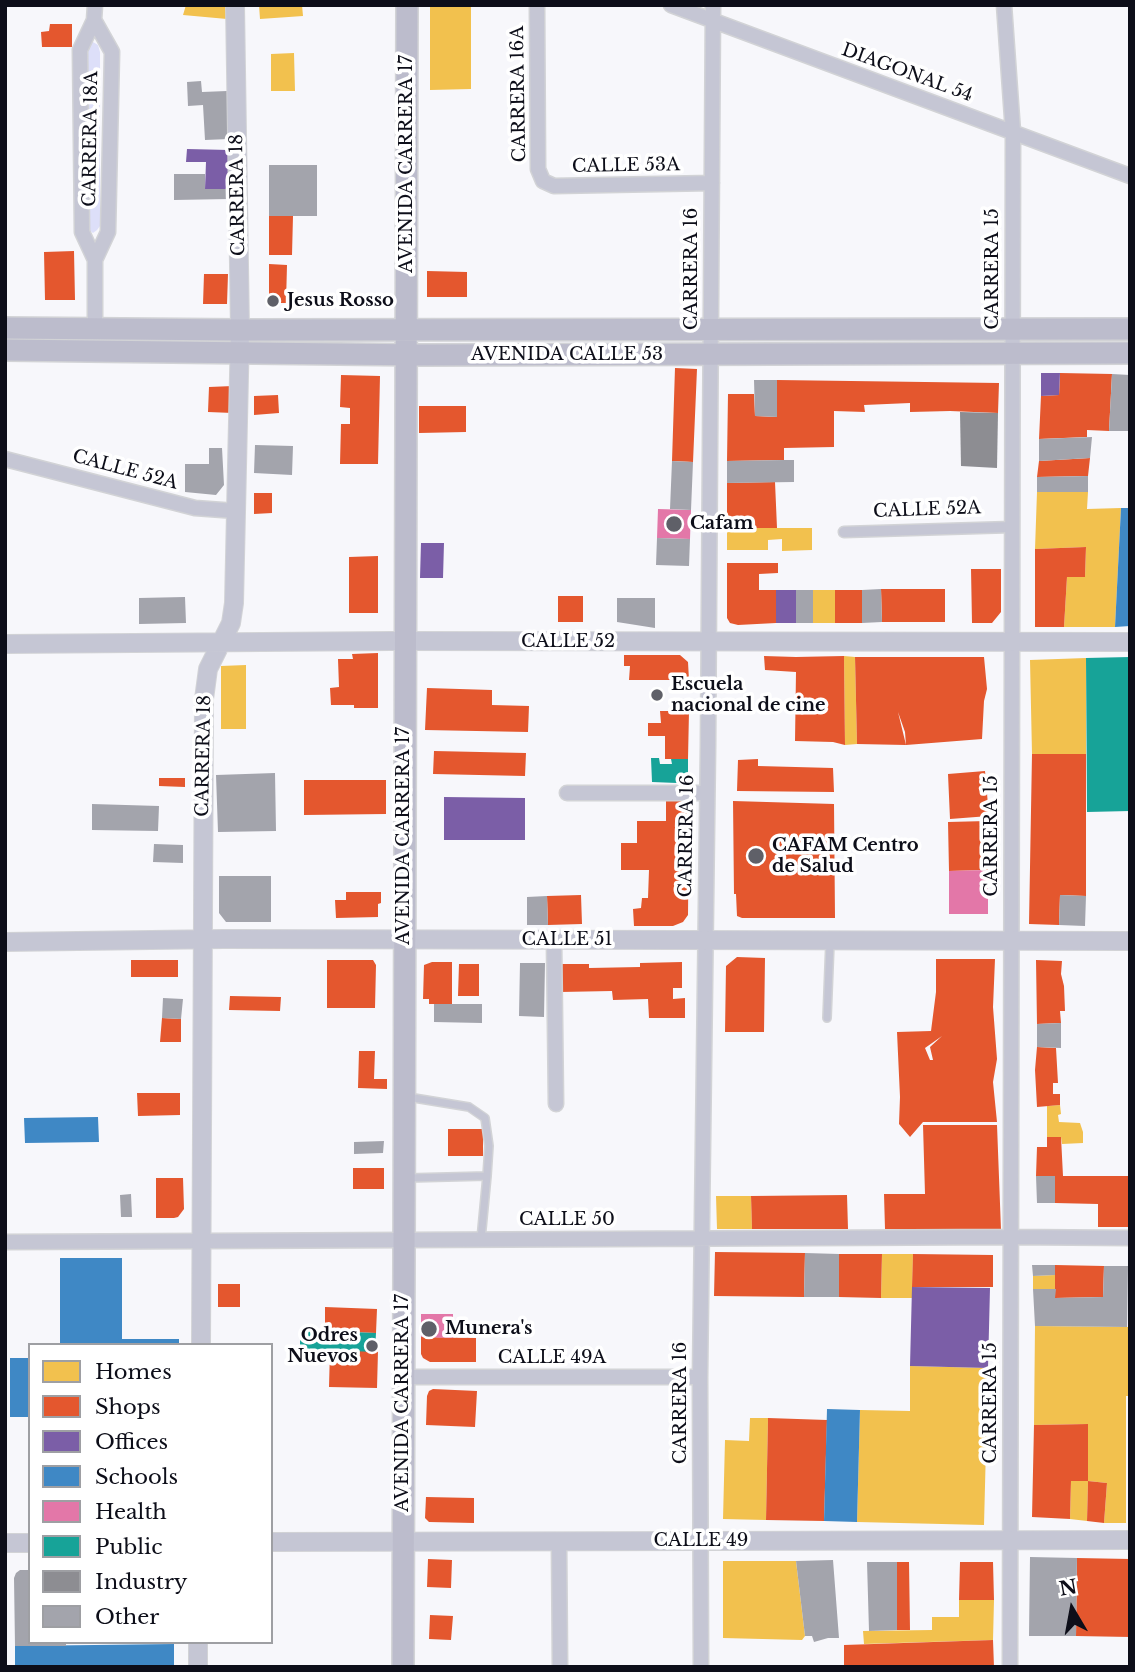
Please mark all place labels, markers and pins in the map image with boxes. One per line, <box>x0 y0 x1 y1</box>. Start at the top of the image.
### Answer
place label: Jesus Rosso <box>287 290 394 312</box>
marker: Jesus Rosso <box>265 293 281 309</box>
place label: Cafam <box>690 513 753 535</box>
marker: Cafam <box>664 514 684 534</box>
place label: Escuela nacional de cine <box>671 674 826 716</box>
marker: Escuela nacional de cine <box>649 687 665 703</box>
place label: CAFAM Centro de Salud <box>772 835 919 878</box>
marker: CAFAM Centro de Salud <box>746 846 766 866</box>
place label: Munera's <box>445 1318 532 1340</box>
marker: Munera's <box>419 1319 439 1339</box>
place label: Odres Nuevos <box>287 1325 358 1368</box>
marker: Odres Nuevos <box>364 1338 380 1354</box>

